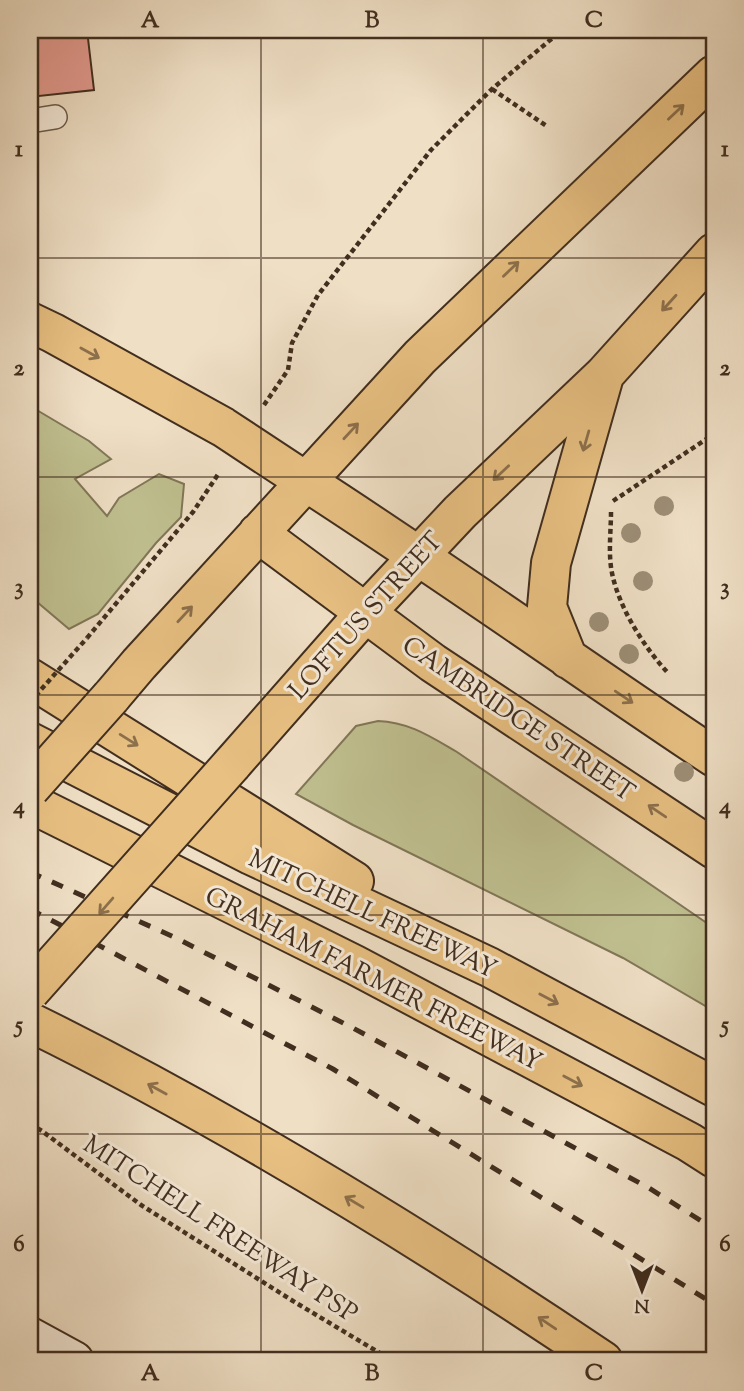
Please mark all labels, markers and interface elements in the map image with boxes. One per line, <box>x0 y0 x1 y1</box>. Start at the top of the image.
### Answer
text: A <box>141 5 160 38</box>
text: B <box>365 5 380 38</box>
text: C <box>585 5 603 38</box>
one-way arrow <box>667 103 684 120</box>
text: 1 <box>15 134 23 167</box>
text: 1 <box>721 134 729 167</box>
one-way arrow <box>502 261 519 278</box>
one-way arrow <box>661 294 677 312</box>
one-way arrow <box>80 346 100 360</box>
text: 2 <box>14 353 25 386</box>
text: 2 <box>720 353 731 386</box>
one-way arrow <box>343 423 360 440</box>
one-way arrow <box>578 430 591 452</box>
one-way arrow <box>493 464 510 481</box>
street label: LOFTUS STREET <box>281 524 453 709</box>
text: 3 <box>14 572 24 605</box>
text: 3 <box>720 572 730 605</box>
one-way arrow <box>177 605 193 623</box>
street label: CAMBRIDGE STREET <box>394 628 641 812</box>
one-way arrow <box>614 690 634 704</box>
one-way arrow <box>119 734 139 748</box>
text: 4 <box>12 791 25 824</box>
text: 4 <box>718 791 731 824</box>
one-way arrow <box>648 804 668 818</box>
street label: MITCHELL FREEWAY <box>242 841 502 989</box>
street label: GRAHAM FARMER FREEWAY <box>198 879 548 1082</box>
one-way arrow <box>98 897 114 915</box>
one-way arrow <box>538 993 559 1006</box>
text: 5 <box>13 1010 23 1043</box>
text: 5 <box>719 1010 729 1043</box>
one-way arrow <box>562 1074 583 1088</box>
one-way arrow <box>147 1082 168 1095</box>
street label: MITCHELL FREEWAY PSP <box>75 1127 364 1333</box>
one-way arrow <box>345 1195 365 1209</box>
text: 6 <box>13 1229 25 1262</box>
text: 6 <box>719 1229 731 1262</box>
north arrow <box>608 1254 678 1324</box>
text: N <box>634 1291 650 1318</box>
one-way arrow <box>537 1316 557 1330</box>
text: A <box>141 1358 160 1391</box>
text: B <box>365 1358 380 1391</box>
text: C <box>585 1358 603 1391</box>

